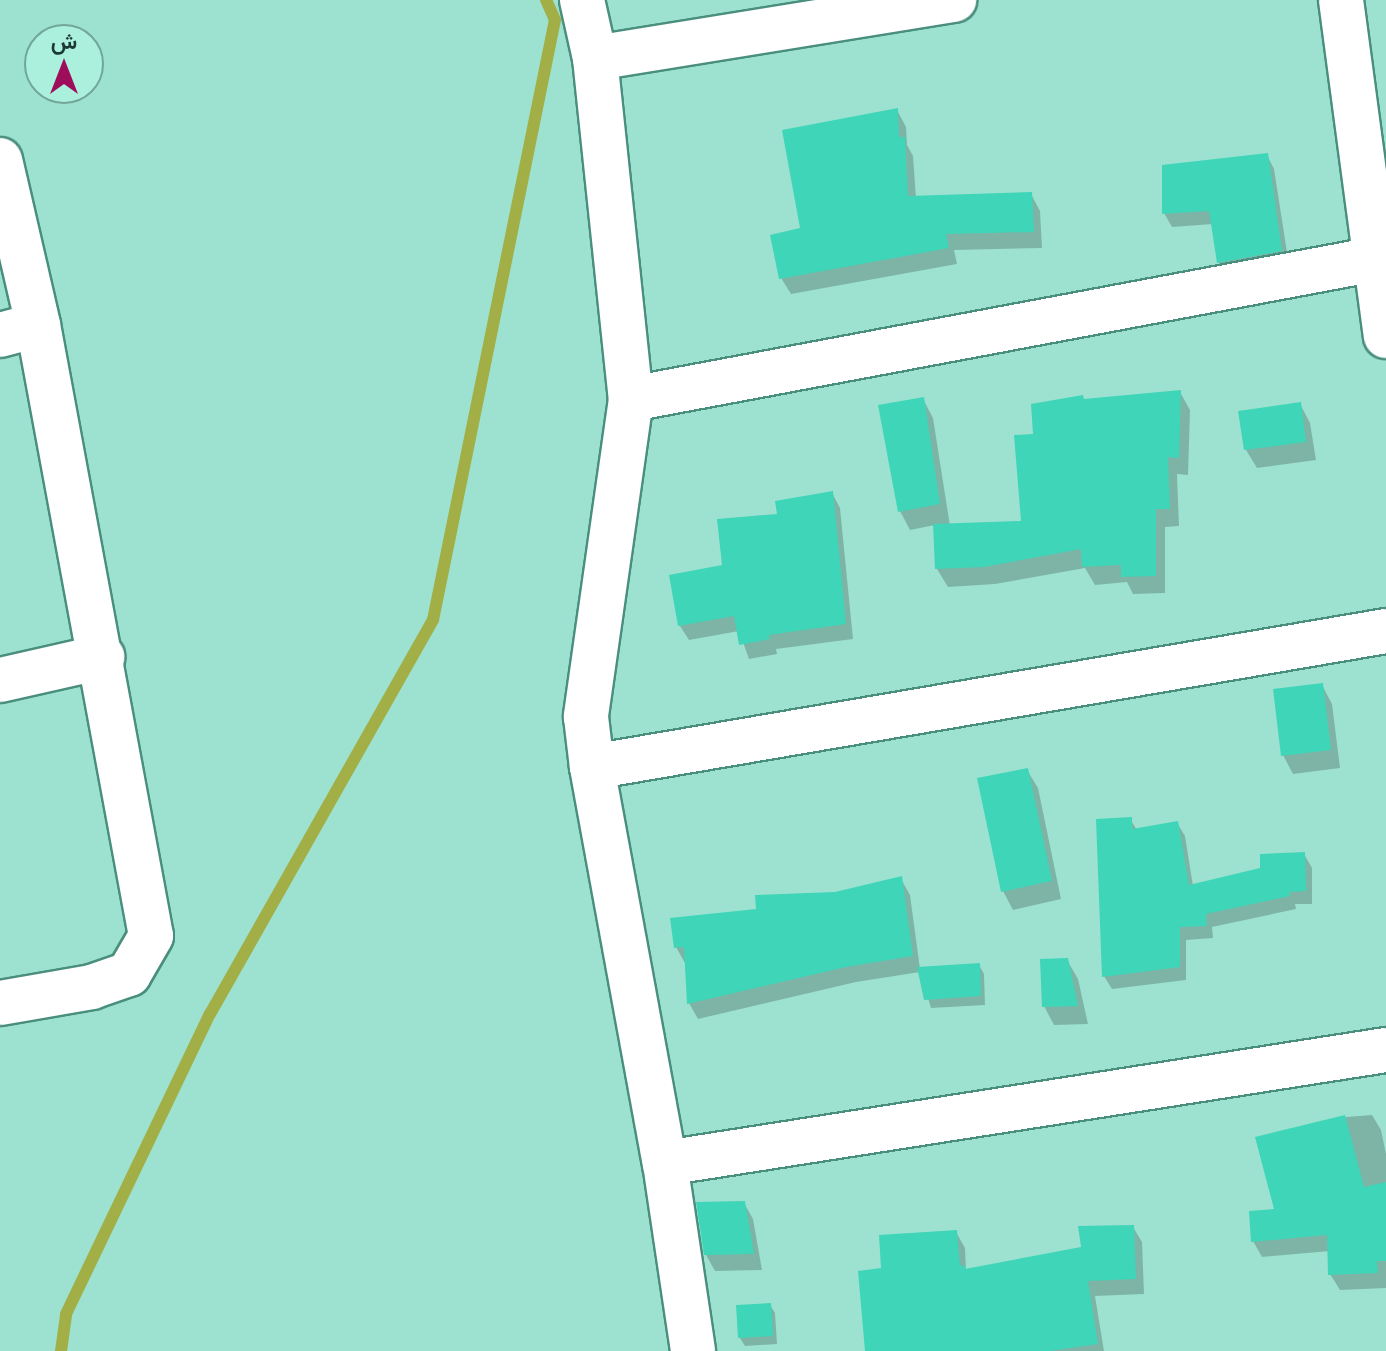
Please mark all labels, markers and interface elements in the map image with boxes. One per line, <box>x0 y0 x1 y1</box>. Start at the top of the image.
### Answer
north arrow <box>24 24 104 104</box>
text: ش <box>51 29 77 54</box>

